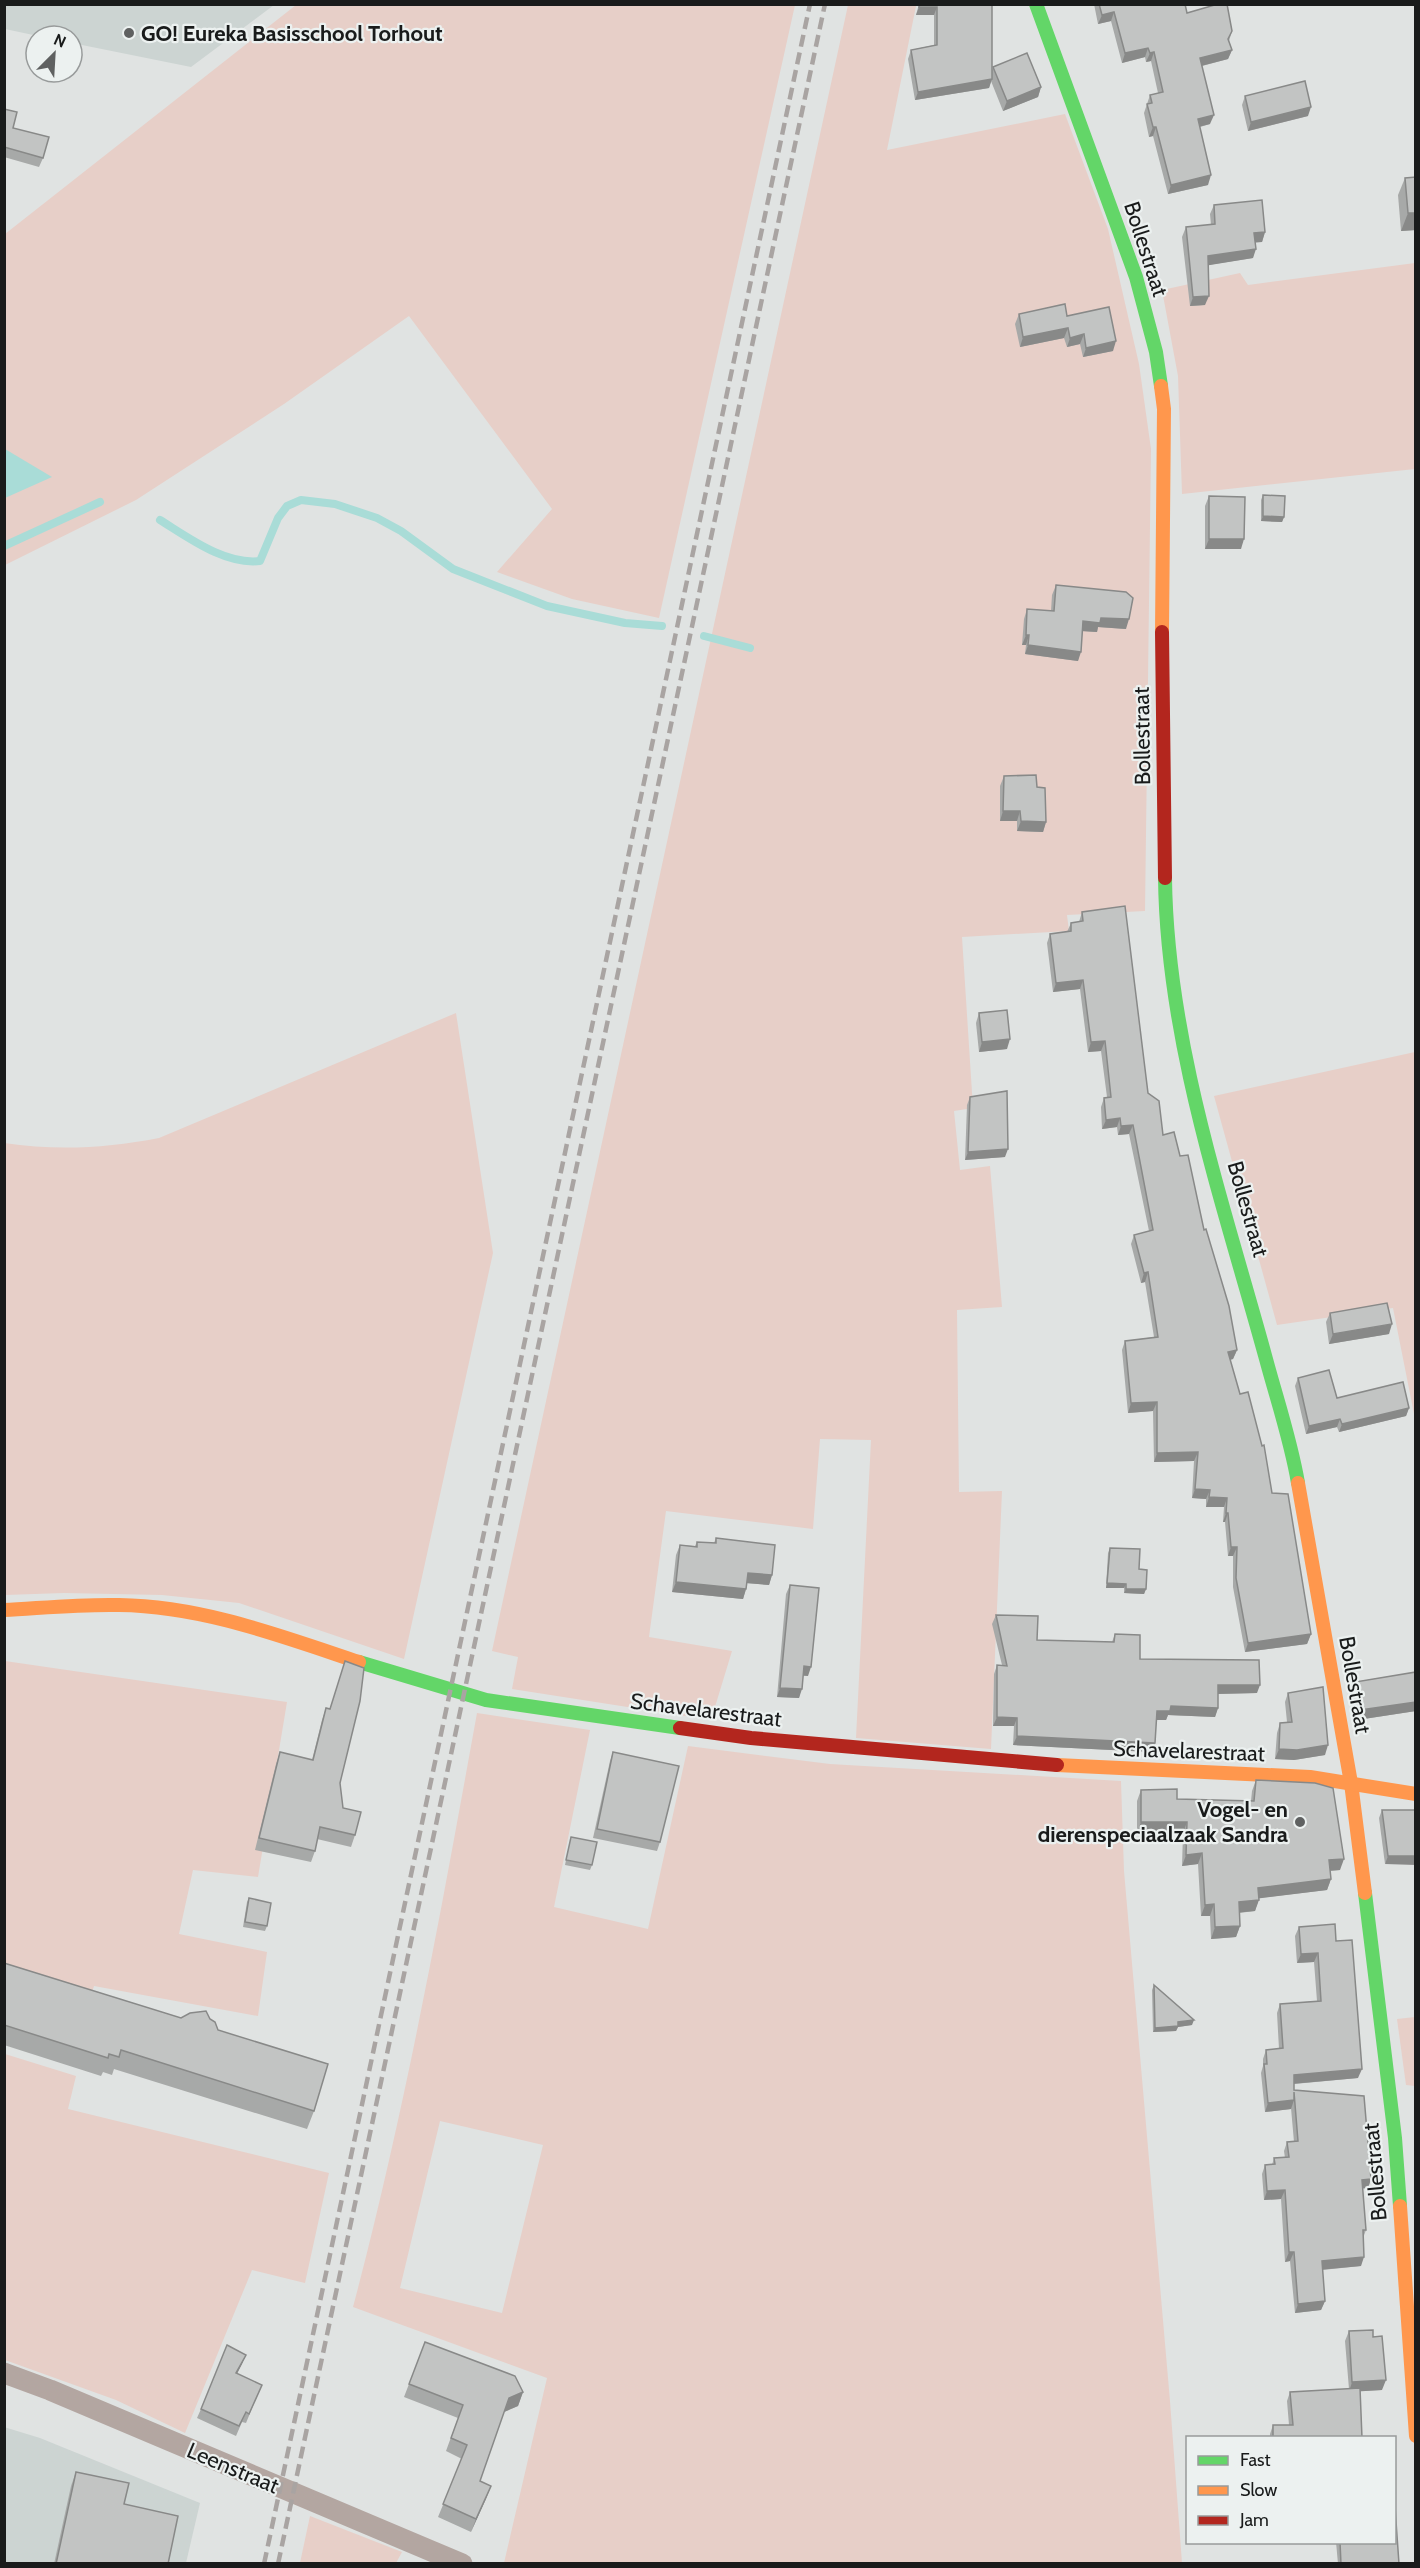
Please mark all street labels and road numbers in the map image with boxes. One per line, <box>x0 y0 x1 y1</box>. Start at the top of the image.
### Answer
street label: Bollestraat <box>1118 198 1174 301</box>
street label: Bollestraat <box>1128 686 1156 785</box>
street label: Bollestraat <box>1221 1158 1275 1261</box>
street label: Bollestraat <box>1333 1634 1377 1736</box>
street label: Schavelarestraat <box>629 1687 784 1733</box>
street label: Schavelarestraat <box>1113 1735 1266 1767</box>
street label: Bollestraat <box>1357 2121 1393 2222</box>
street label: Leenstraat <box>183 2437 284 2500</box>

